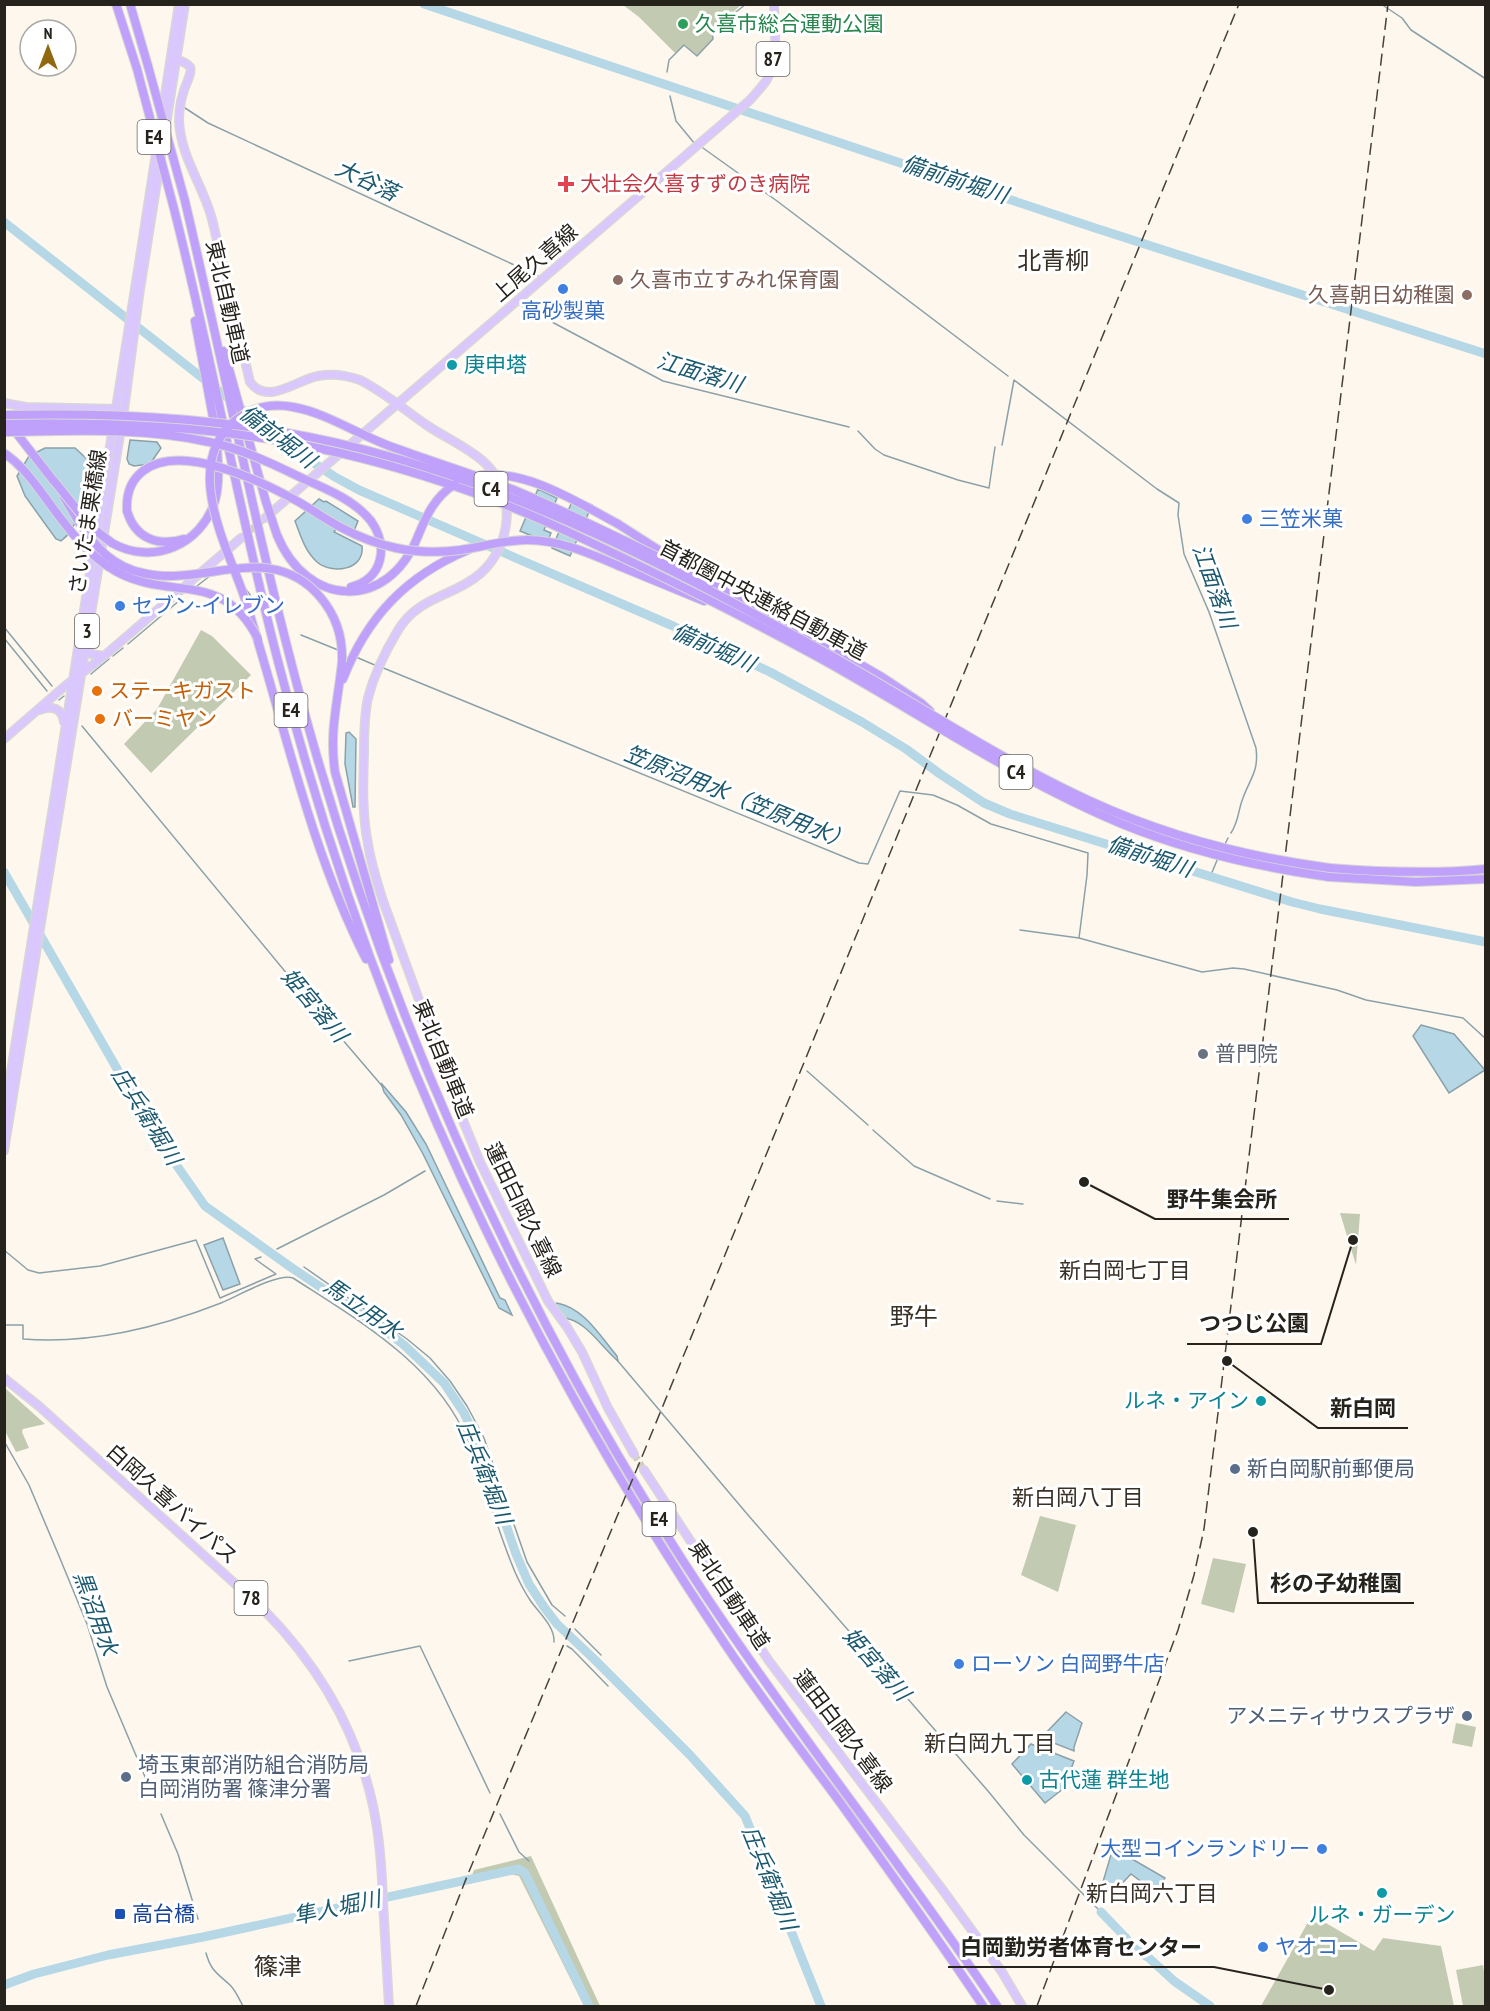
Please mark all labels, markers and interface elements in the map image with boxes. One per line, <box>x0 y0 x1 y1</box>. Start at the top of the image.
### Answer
place label: 久喜市総合運動公園 <box>695 10 884 37</box>
marker: 久喜市総合運動公園 <box>676 17 690 31</box>
north arrow <box>18 18 78 78</box>
text: N <box>44 23 52 43</box>
road number: 87 <box>756 42 790 76</box>
road number: E4 <box>138 120 170 154</box>
water label: 備前前堀川 <box>898 149 1014 210</box>
water label: 大谷落 <box>331 153 406 208</box>
place label: 大壮会久喜すずのき病院 <box>580 170 810 197</box>
marker: 大壮会久喜すずのき病院 <box>557 175 575 193</box>
street label: 上尾久喜線 <box>486 218 583 307</box>
street label: 東北自動車道 <box>200 237 255 366</box>
district label: 北青柳 <box>1017 245 1089 276</box>
place label: 久喜市立すみれ保育園 <box>630 266 840 293</box>
marker: 久喜市立すみれ保育園 <box>611 273 625 287</box>
place label: 久喜朝日幼稚園 <box>1308 281 1455 308</box>
marker: 高砂製菓 <box>556 282 570 296</box>
marker: 久喜朝日幼稚園 <box>1460 288 1474 302</box>
place label: 高砂製菓 <box>521 297 605 324</box>
water label: 江面落川 <box>654 346 748 399</box>
place label: 庚申塔 <box>464 351 527 378</box>
marker: 庚申塔 <box>445 358 459 372</box>
water label: 備前堀川 <box>234 398 323 475</box>
street label: さいたま栗橋線 <box>63 448 112 596</box>
road number: C4 <box>474 472 508 506</box>
place label: 三笠米菓 <box>1259 505 1343 532</box>
marker: 三笠米菓 <box>1240 512 1254 526</box>
street label: 首都圏中央連絡自動車道 <box>655 533 872 666</box>
water label: 江面落川 <box>1187 540 1244 634</box>
place label: セブン-イレブン <box>132 592 285 619</box>
marker: セブン-イレブン <box>113 599 127 613</box>
road number: 3 <box>75 614 99 648</box>
water label: 備前堀川 <box>668 616 762 678</box>
place label: ステーキガスト <box>109 677 256 704</box>
marker: ステーキガスト <box>90 684 104 698</box>
road number: E4 <box>274 693 308 727</box>
place label: バーミヤン <box>112 705 217 732</box>
marker: バーミヤン <box>93 712 107 726</box>
water label: 笠原沼用水（笠原用水） <box>621 739 855 855</box>
road number: C4 <box>1000 755 1032 789</box>
water label: 備前堀川 <box>1104 829 1198 884</box>
water label: 姫宮落川 <box>276 962 355 1049</box>
street label: 東北自動車道 <box>407 995 480 1122</box>
place label: 普門院 <box>1215 1040 1278 1067</box>
marker: 普門院 <box>1196 1047 1210 1061</box>
water label: 庄兵衛堀川 <box>106 1062 189 1172</box>
street label: 蓮田白岡久喜線 <box>479 1138 568 1282</box>
callout: 野牛集会所 <box>1155 1179 1289 1219</box>
text: 野牛集会所 <box>1167 1185 1277 1213</box>
district label: 新白岡七丁目 <box>1059 1256 1191 1284</box>
water label: 馬立用水 <box>319 1271 409 1346</box>
district label: 野牛 <box>890 1301 938 1332</box>
callout: つつじ公園 <box>1187 1304 1321 1344</box>
text: つつじ公園 <box>1199 1309 1309 1337</box>
place label: ルネ・アイン <box>1124 1387 1249 1414</box>
callout: 新白岡 <box>1318 1388 1408 1428</box>
marker: ルネ・アイン <box>1254 1394 1268 1408</box>
text: 新白岡 <box>1330 1394 1396 1422</box>
water label: 庄兵衛堀川 <box>451 1416 519 1530</box>
street label: 白岡久喜バイパス <box>101 1438 244 1570</box>
place label: 新白岡駅前郵便局 <box>1247 1455 1415 1482</box>
marker: 新白岡駅前郵便局 <box>1228 1462 1242 1476</box>
district label: 新白岡八丁目 <box>1012 1483 1144 1511</box>
road number: E4 <box>642 1502 676 1536</box>
street label: 東北自動車道 <box>683 1535 776 1654</box>
callout: 杉の子幼稚園 <box>1258 1563 1414 1603</box>
water label: 黒沼用水 <box>68 1567 125 1661</box>
text: 杉の子幼稚園 <box>1270 1569 1402 1597</box>
road number: 78 <box>234 1581 268 1615</box>
water label: 姫宮落川 <box>838 1622 918 1708</box>
place label: ローソン 白岡野牛店 <box>971 1650 1164 1677</box>
marker: ローソン 白岡野牛店 <box>952 1657 966 1671</box>
street label: 蓮田白岡久喜線 <box>788 1664 898 1798</box>
place label: アメニティサウスプラザ <box>1226 1702 1455 1729</box>
marker: アメニティサウスプラザ <box>1460 1709 1474 1723</box>
district label: 新白岡九丁目 <box>924 1729 1056 1757</box>
place label: 埼玉東部消防組合消防局 白岡消防署 篠津分署 <box>138 1751 369 1802</box>
place label: 古代蓮 群生地 <box>1039 1766 1169 1793</box>
marker: 埼玉東部消防組合消防局 白岡消防署 篠津分署 <box>119 1770 133 1784</box>
marker: 古代蓮 群生地 <box>1020 1773 1034 1787</box>
water label: 庄兵衛堀川 <box>736 1822 804 1936</box>
place label: 大型コインランドリー <box>1100 1835 1310 1862</box>
marker: 大型コインランドリー <box>1315 1842 1329 1856</box>
district label: 新白岡六丁目 <box>1086 1879 1218 1907</box>
water label: 隼人堀川 <box>291 1884 385 1930</box>
marker: ルネ・ガーデン <box>1375 1886 1389 1900</box>
place label: 高台橋 <box>132 1900 195 1927</box>
place label: ルネ・ガーデン <box>1309 1901 1456 1928</box>
marker: 高台橋 <box>113 1907 127 1921</box>
callout: 白岡勤労者体育センター <box>948 1927 1214 1967</box>
text: 白岡勤労者体育センター <box>960 1933 1202 1961</box>
place label: ヤオコー <box>1275 1933 1359 1960</box>
marker: ヤオコー <box>1256 1940 1270 1954</box>
district label: 篠津 <box>254 1951 302 1982</box>

